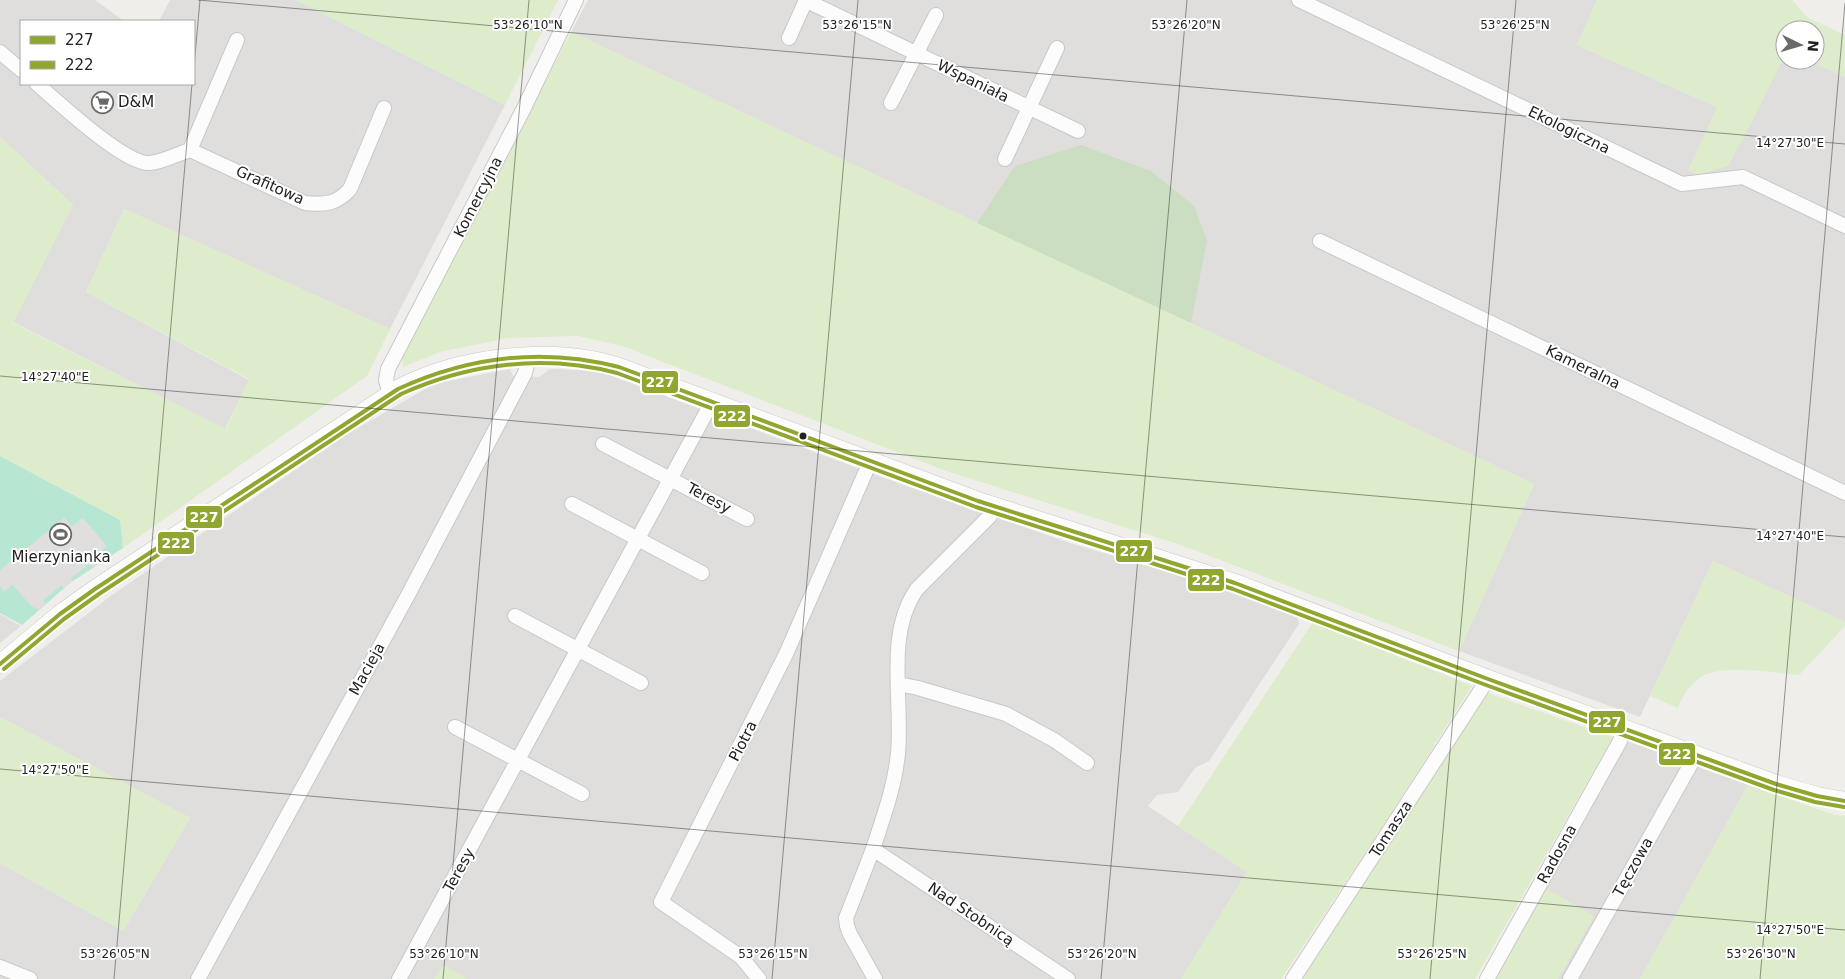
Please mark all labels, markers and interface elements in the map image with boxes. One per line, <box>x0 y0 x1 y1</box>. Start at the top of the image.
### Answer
text: 53°26'10"N <box>493 18 563 32</box>
text: 53°26'15"N <box>822 18 892 32</box>
text: 53°26'20"N <box>1151 18 1221 32</box>
text: 53°26'25"N <box>1480 18 1550 32</box>
legend <box>20 20 195 85</box>
north arrow <box>1775 20 1825 70</box>
text: 227 <box>65 31 94 49</box>
text: N <box>1804 40 1821 53</box>
text: 222 <box>65 56 94 74</box>
street label: Wspaniała <box>934 56 1012 106</box>
supermarket icon: D&M <box>90 90 114 114</box>
place label: D&M <box>118 93 154 111</box>
street label: Ekologiczna <box>1525 102 1613 158</box>
text: 14°27'30"E <box>1756 136 1824 150</box>
street label: Komercyjna <box>450 154 506 240</box>
street label: Grafitowa <box>233 162 307 208</box>
street label: Kameralna <box>1543 341 1623 393</box>
text: 14°27'40"E <box>21 370 89 384</box>
line badge: 227 <box>641 370 679 394</box>
text: 227 <box>645 374 675 390</box>
line badge: 222 <box>713 404 751 428</box>
text: 222 <box>717 408 747 424</box>
unlabelled marker <box>798 431 808 441</box>
street label: Teresy <box>683 478 734 517</box>
line badge: 227 <box>185 505 223 529</box>
text: 227 <box>189 509 219 525</box>
sports icon: Mierzynianka <box>49 522 73 546</box>
text: 14°27'40"E <box>1756 529 1824 543</box>
line badge: 222 <box>157 531 195 555</box>
text: 222 <box>161 535 191 551</box>
line badge: 227 <box>1115 539 1153 563</box>
text: 227 <box>1119 543 1149 559</box>
place label: Mierzynianka <box>11 548 111 566</box>
line badge: 222 <box>1187 568 1225 592</box>
text: 222 <box>1191 572 1221 588</box>
street label: Macieja <box>345 640 389 698</box>
line badge: 227 <box>1588 710 1626 734</box>
text: 227 <box>1592 714 1622 730</box>
street label: Piotra <box>725 718 761 764</box>
line badge: 222 <box>1658 742 1696 766</box>
text: 222 <box>1662 746 1692 762</box>
text: 14°27'50"E <box>21 763 89 777</box>
street label: Tomasza <box>1365 797 1416 862</box>
street label: Radosna <box>1533 821 1581 887</box>
street label: Tęczowa <box>1609 834 1657 901</box>
street label: Teresy <box>439 845 478 896</box>
street label: Nad Stobnicą <box>925 879 1017 949</box>
text: 14°27'50"E <box>1756 923 1824 937</box>
text: 53°26'05"N <box>80 947 150 961</box>
text: 53°26'10"N <box>409 947 479 961</box>
text: 53°26'15"N <box>738 947 808 961</box>
text: 53°26'20"N <box>1067 947 1137 961</box>
text: 53°26'25"N <box>1397 947 1467 961</box>
text: 53°26'30"N <box>1726 947 1796 961</box>

